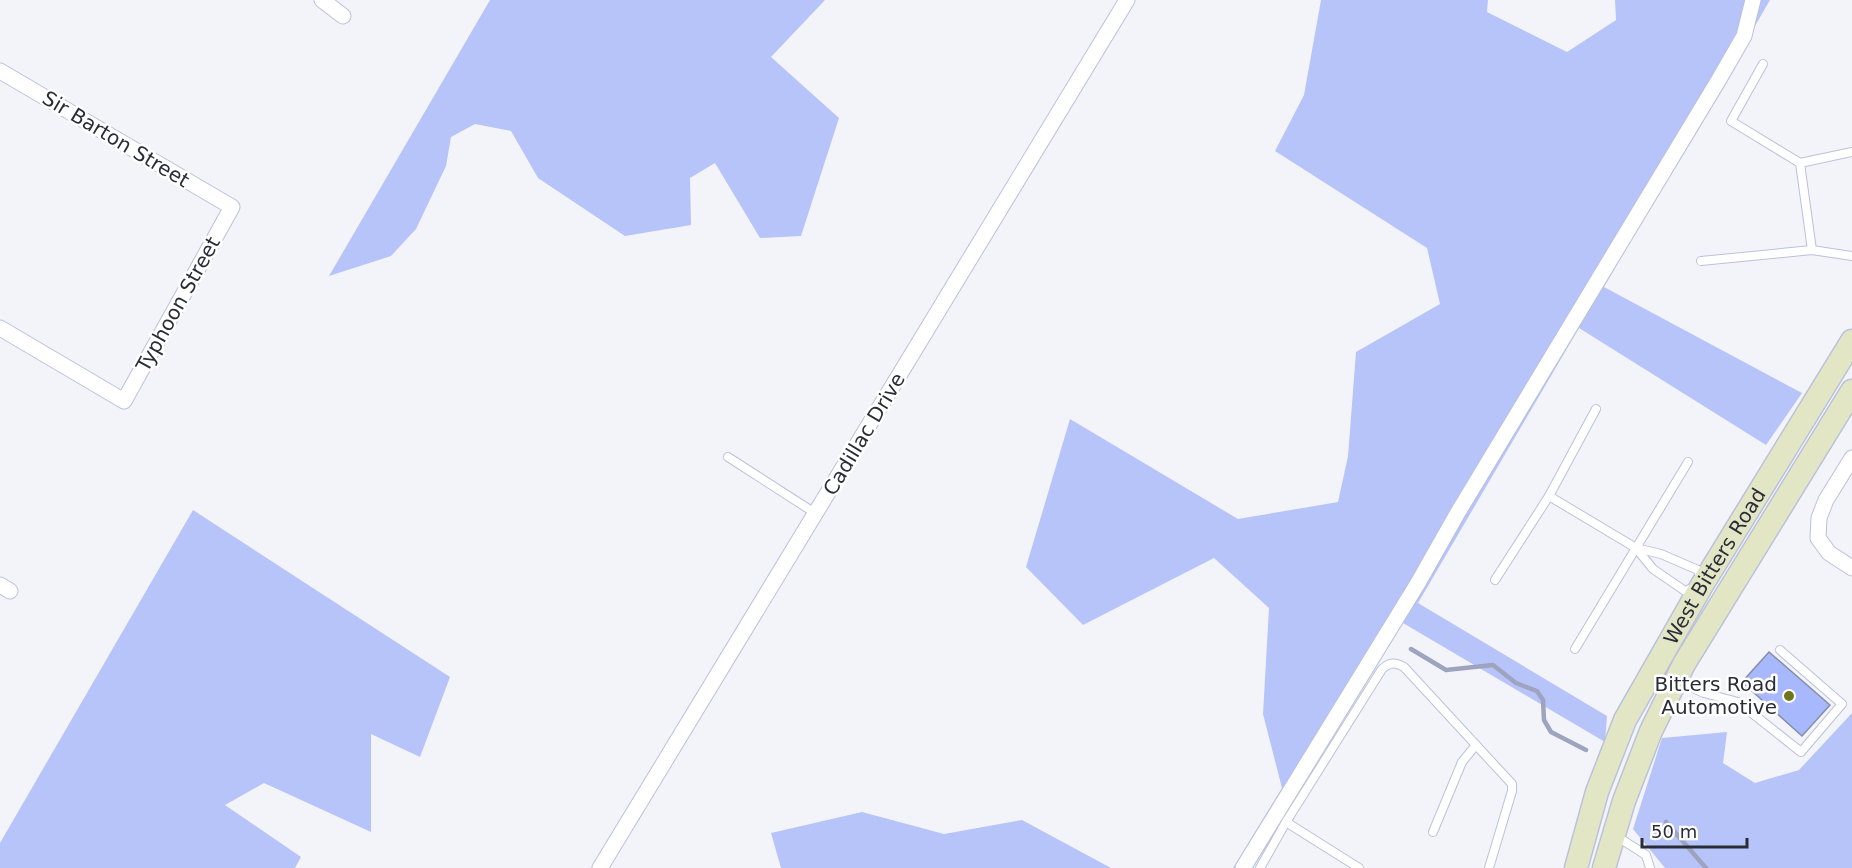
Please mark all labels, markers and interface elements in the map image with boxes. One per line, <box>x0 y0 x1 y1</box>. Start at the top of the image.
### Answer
street label: Sir Barton Street <box>38 86 194 192</box>
street label: Typhoon Street <box>131 232 225 377</box>
street label: Cadillac Drive <box>818 368 910 500</box>
street label: West Bitters Road <box>1659 484 1771 649</box>
place label: Bitters Road Automotive <box>1655 672 1777 719</box>
marker: Bitters Road Automotive <box>1782 689 1796 703</box>
scale bar <box>1642 811 1747 849</box>
text: 50 m <box>1651 821 1697 842</box>

